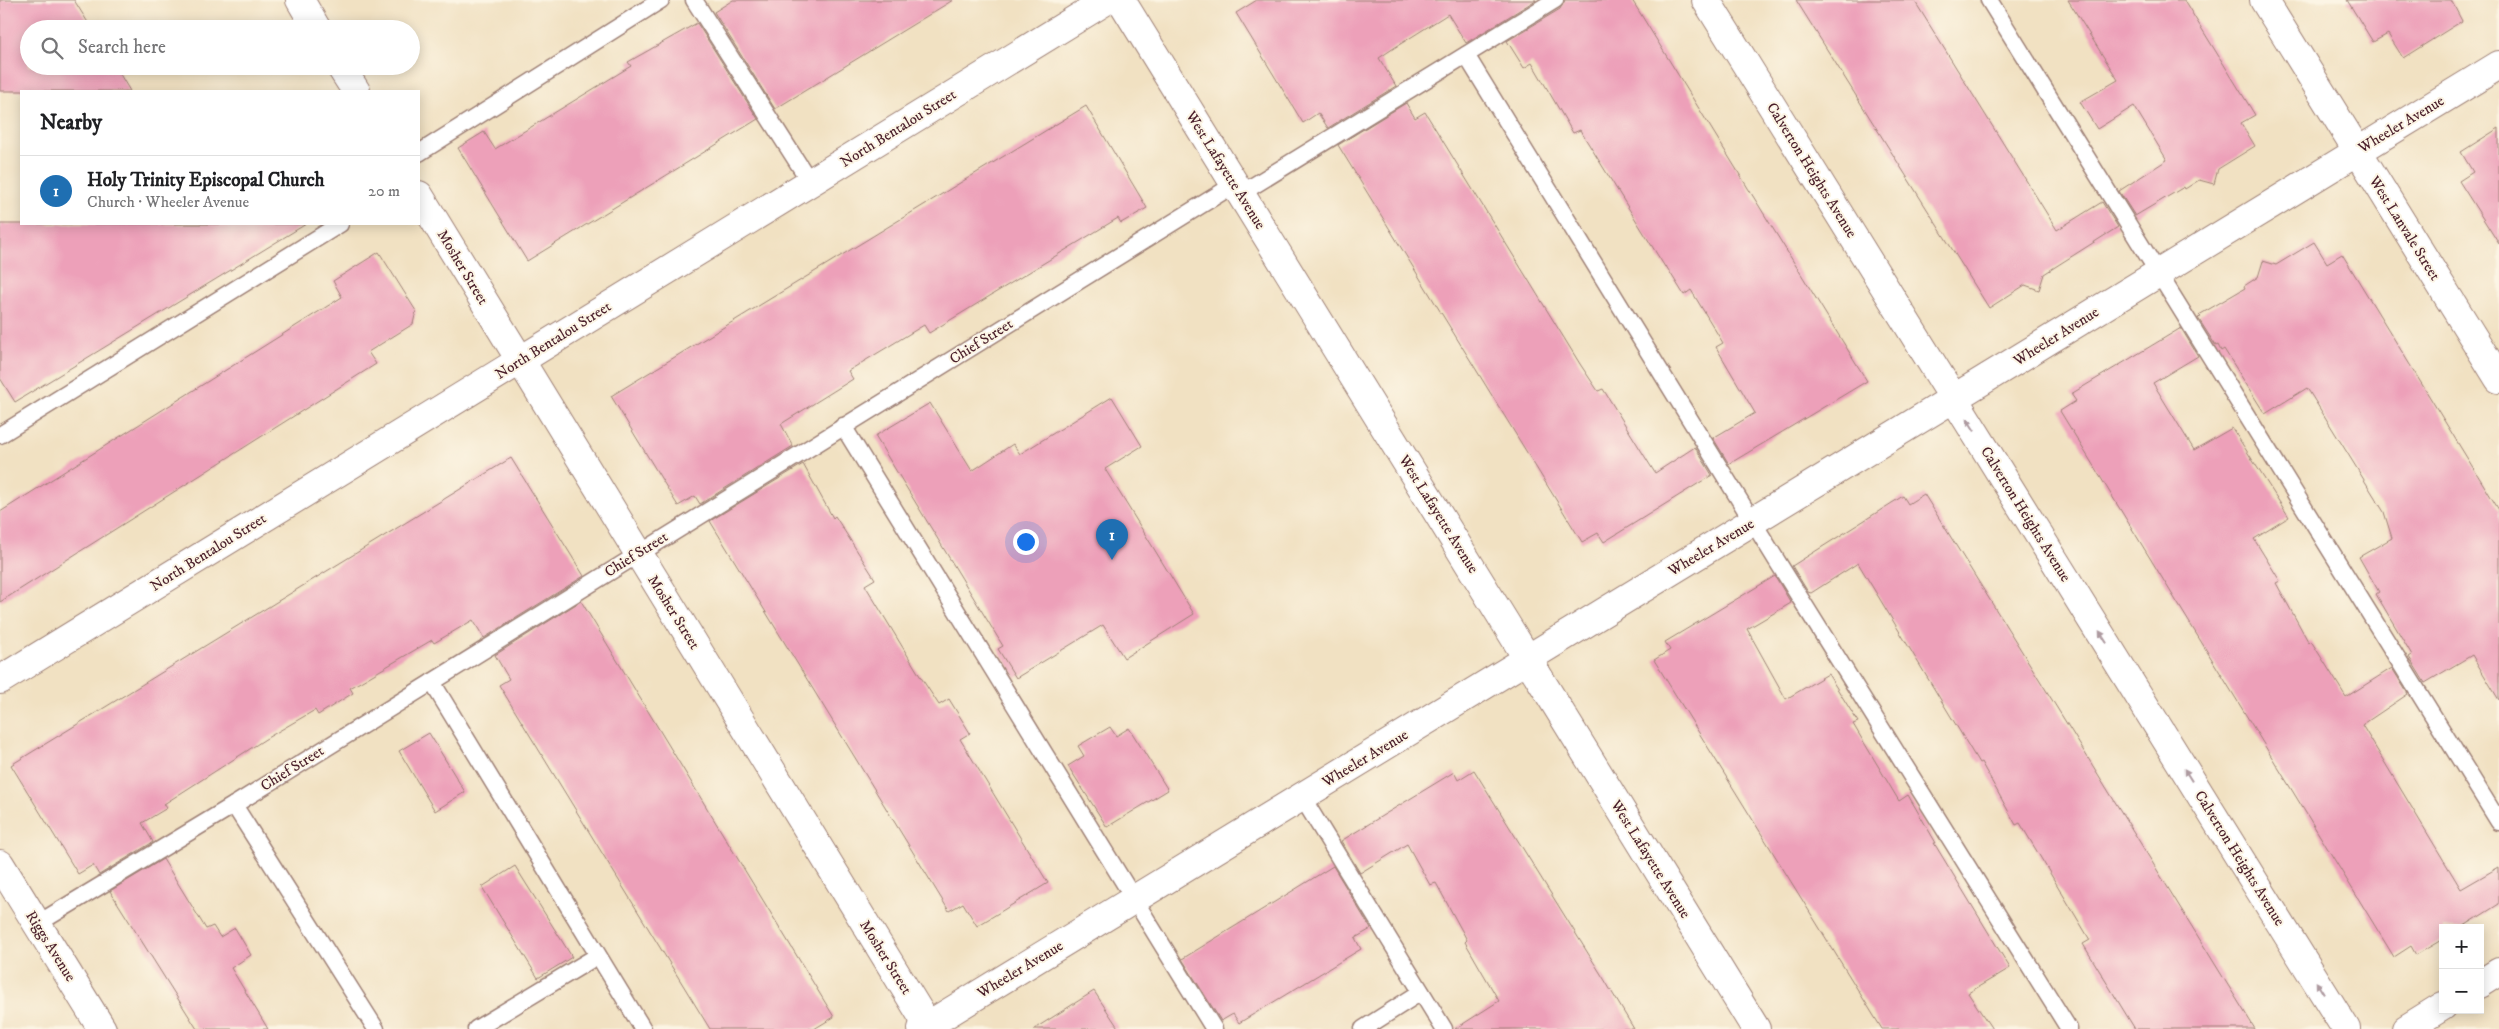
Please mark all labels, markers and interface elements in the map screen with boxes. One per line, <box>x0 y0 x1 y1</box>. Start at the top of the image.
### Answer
search box <box>20 20 420 75</box>
icon: search <box>38 34 66 62</box>
text: Search here <box>78 36 166 59</box>
street label: North Bentalou Street <box>837 85 960 172</box>
street label: Wheeler Avenue <box>2354 91 2448 158</box>
street label: Calverton Heights Avenue <box>1762 99 1861 241</box>
street label: West Lafayette Avenue <box>1181 107 1270 233</box>
text: Nearby <box>40 110 102 136</box>
text: Holy Trinity Episcopal Church <box>87 169 325 192</box>
street label: West Lanvale Street <box>2364 172 2444 284</box>
text: 1 <box>53 181 59 201</box>
text: 20 m <box>368 181 400 201</box>
text: Church · Wheeler Avenue <box>87 192 249 212</box>
street label: Mosher Street <box>433 226 492 308</box>
street label: North Bentalou Street <box>492 297 615 384</box>
street label: Wheeler Avenue <box>2009 303 2102 371</box>
street label: Chief Street <box>946 314 1017 368</box>
one-way arrow <box>1966 418 1975 431</box>
street label: Calverton Heights Avenue <box>1976 443 2075 585</box>
street label: West Lafayette Avenue <box>1394 451 1483 577</box>
street label: North Bentalou Street <box>147 509 270 596</box>
street label: Wheeler Avenue <box>1664 514 1758 581</box>
pin: 1 <box>1096 519 1128 560</box>
street label: Chief Street <box>601 527 672 581</box>
your location <box>1013 529 1039 555</box>
street label: Mosher Street <box>643 572 704 653</box>
one-way arrow <box>2098 631 2107 644</box>
street label: Wheeler Avenue <box>1318 725 1412 792</box>
street label: Chief Street <box>257 741 328 795</box>
one-way arrow <box>2184 769 2193 782</box>
street label: Calverton Heights Avenue <box>2190 787 2289 929</box>
street label: West Lafayette Avenue <box>1606 796 1695 922</box>
street label: Riggs Avenue <box>21 907 80 985</box>
street label: Mosher Street <box>855 917 916 998</box>
map controls <box>2439 924 2484 1014</box>
button: + <box>2439 924 2484 969</box>
street label: Wheeler Avenue <box>973 936 1067 1003</box>
button: − <box>2439 969 2484 1014</box>
one-way arrow <box>2316 981 2325 994</box>

